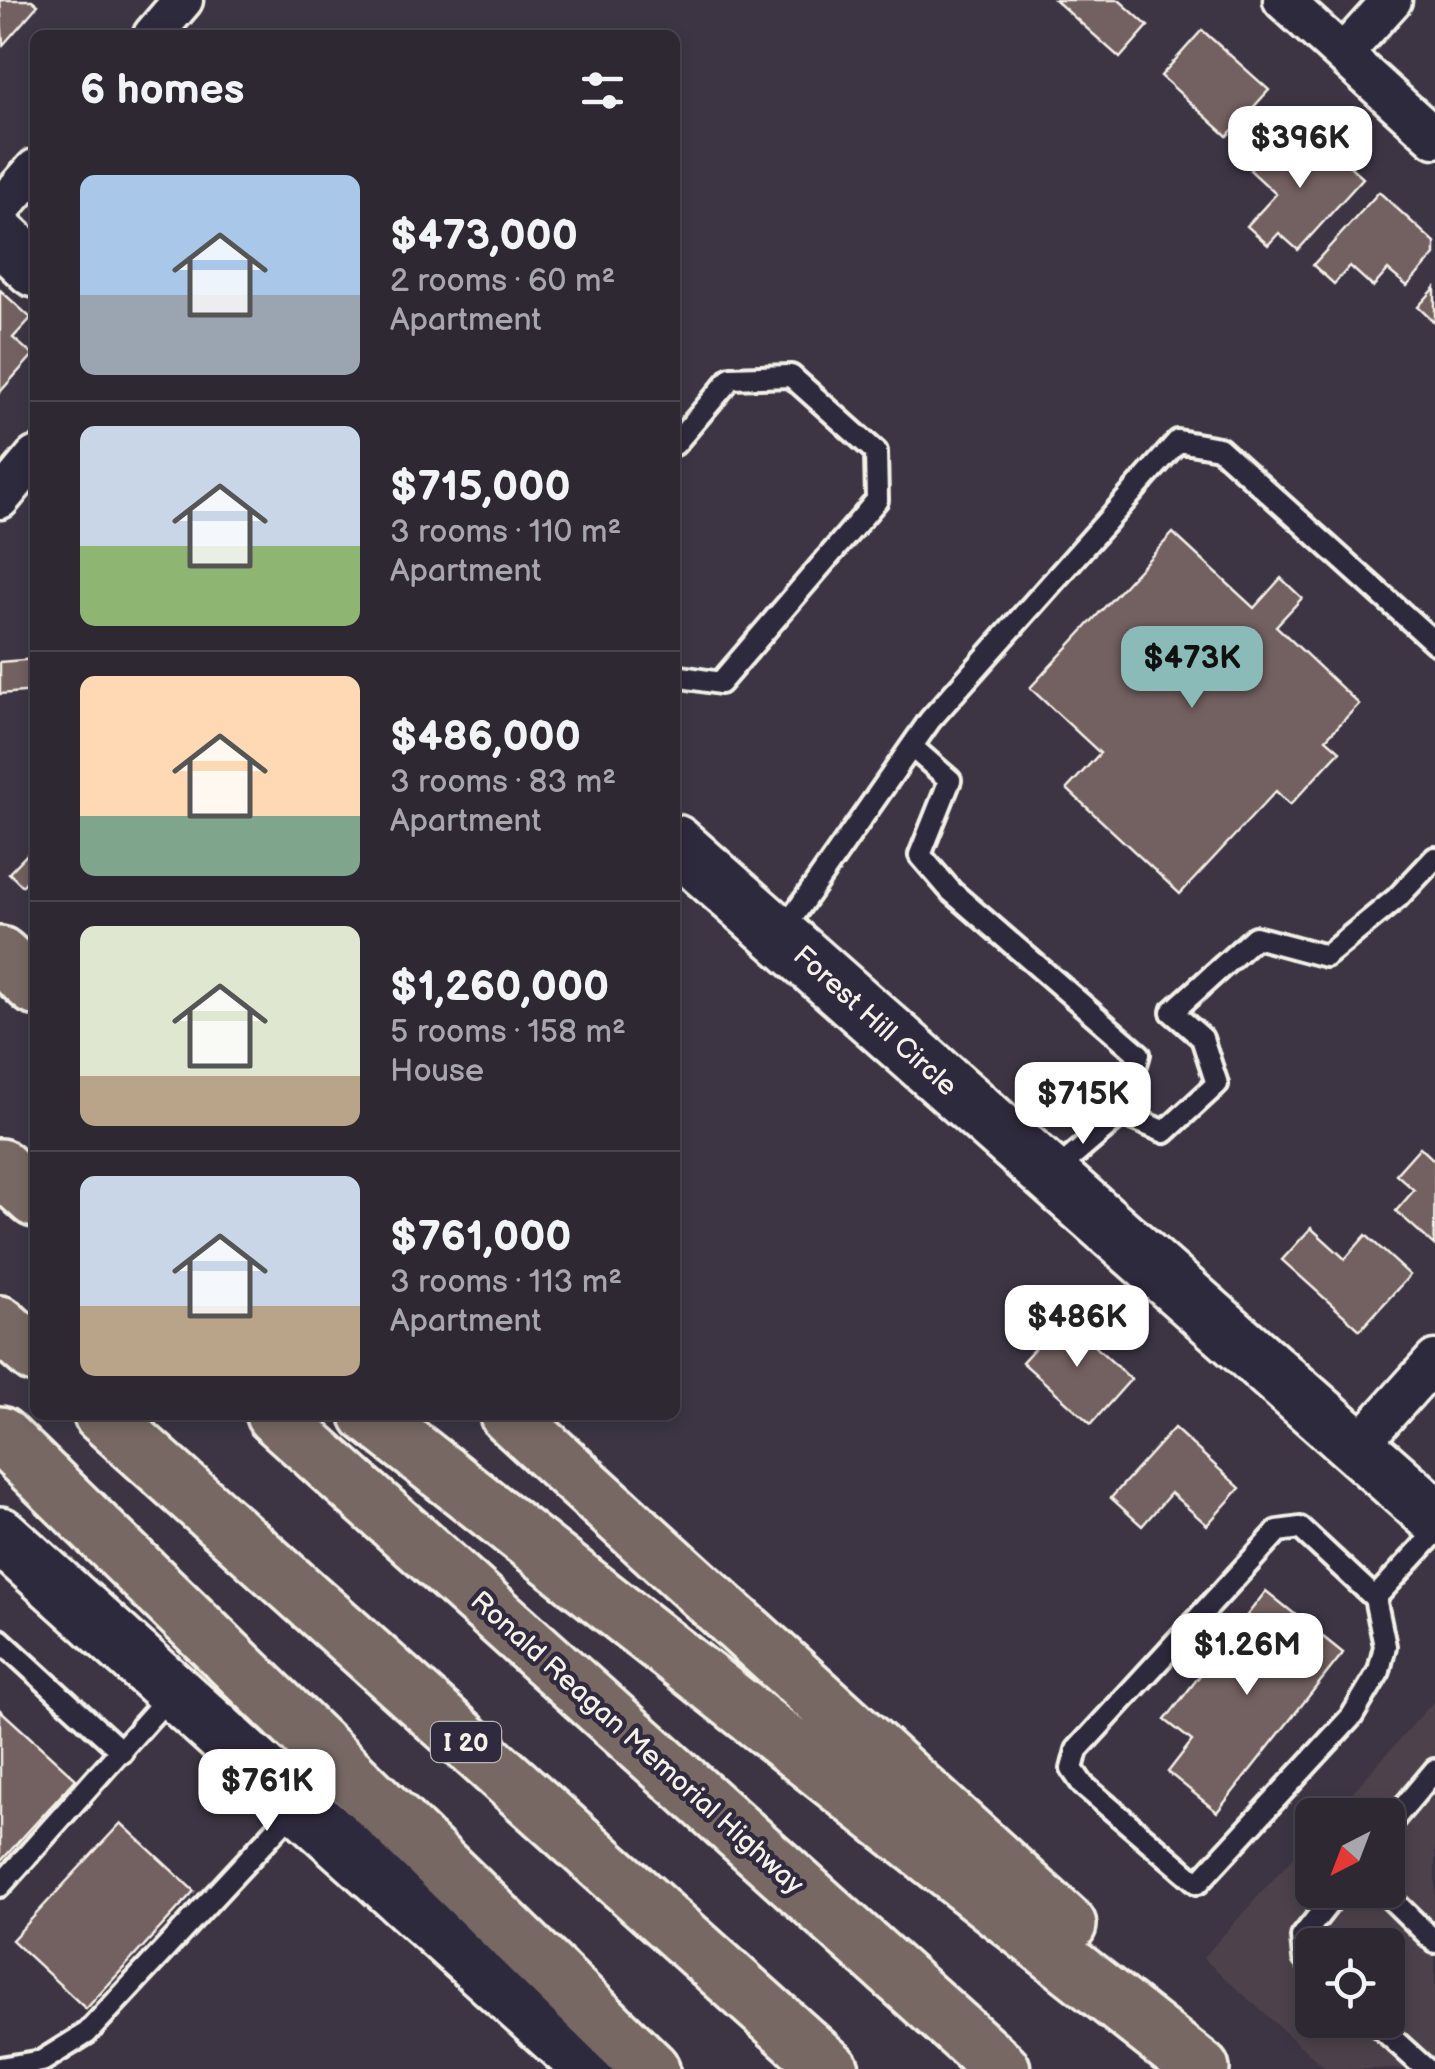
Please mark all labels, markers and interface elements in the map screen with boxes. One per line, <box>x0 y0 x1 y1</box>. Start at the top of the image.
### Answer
icon: filters <box>575 63 630 118</box>
text: 6 homes <box>80 65 244 116</box>
pin: $396K <box>1230 106 1370 191</box>
text: $396K <box>1250 119 1350 158</box>
text: $473,000 <box>390 211 578 262</box>
icon: home <box>160 215 280 335</box>
text: 2 rooms · 60 m² <box>390 262 615 301</box>
text: Apartment <box>390 301 541 340</box>
text: $715,000 <box>390 462 571 513</box>
icon: home <box>160 466 280 586</box>
text: 3 rooms · 110 m² <box>390 513 621 552</box>
text: Apartment <box>390 552 541 591</box>
pin: $473K <box>1122 626 1262 711</box>
text: $473K <box>1143 639 1241 678</box>
text: $486,000 <box>390 712 581 763</box>
icon: home <box>160 716 280 836</box>
text: 3 rooms · 83 m² <box>390 763 616 802</box>
text: Apartment <box>390 802 541 841</box>
street label: Forest Hill Circle <box>786 939 964 1103</box>
text: $1,260,000 <box>390 962 609 1013</box>
icon: home <box>160 966 280 1086</box>
text: 5 rooms · 158 m² <box>390 1013 626 1052</box>
text: House <box>390 1052 484 1091</box>
pin: $715K <box>1013 1062 1153 1147</box>
text: $715K <box>1037 1075 1129 1114</box>
text: $761,000 <box>390 1212 571 1263</box>
icon: home <box>160 1216 280 1336</box>
text: 3 rooms · 113 m² <box>390 1263 622 1302</box>
pin: $486K <box>1007 1285 1147 1370</box>
text: $486K <box>1027 1298 1127 1337</box>
text: Apartment <box>390 1302 541 1341</box>
street label: Ronald Reagan Memorial Highway <box>464 1585 810 1902</box>
pin: $1.26M <box>1166 1613 1328 1698</box>
text: $1.26M <box>1193 1626 1301 1665</box>
road number: I 20 <box>431 1722 501 1762</box>
pin: $761K <box>197 1749 337 1834</box>
text: $761K <box>220 1762 314 1801</box>
north arrow <box>1295 1798 1405 1908</box>
map controls <box>1295 1798 1405 2038</box>
button: locate <box>1295 1928 1405 2038</box>

